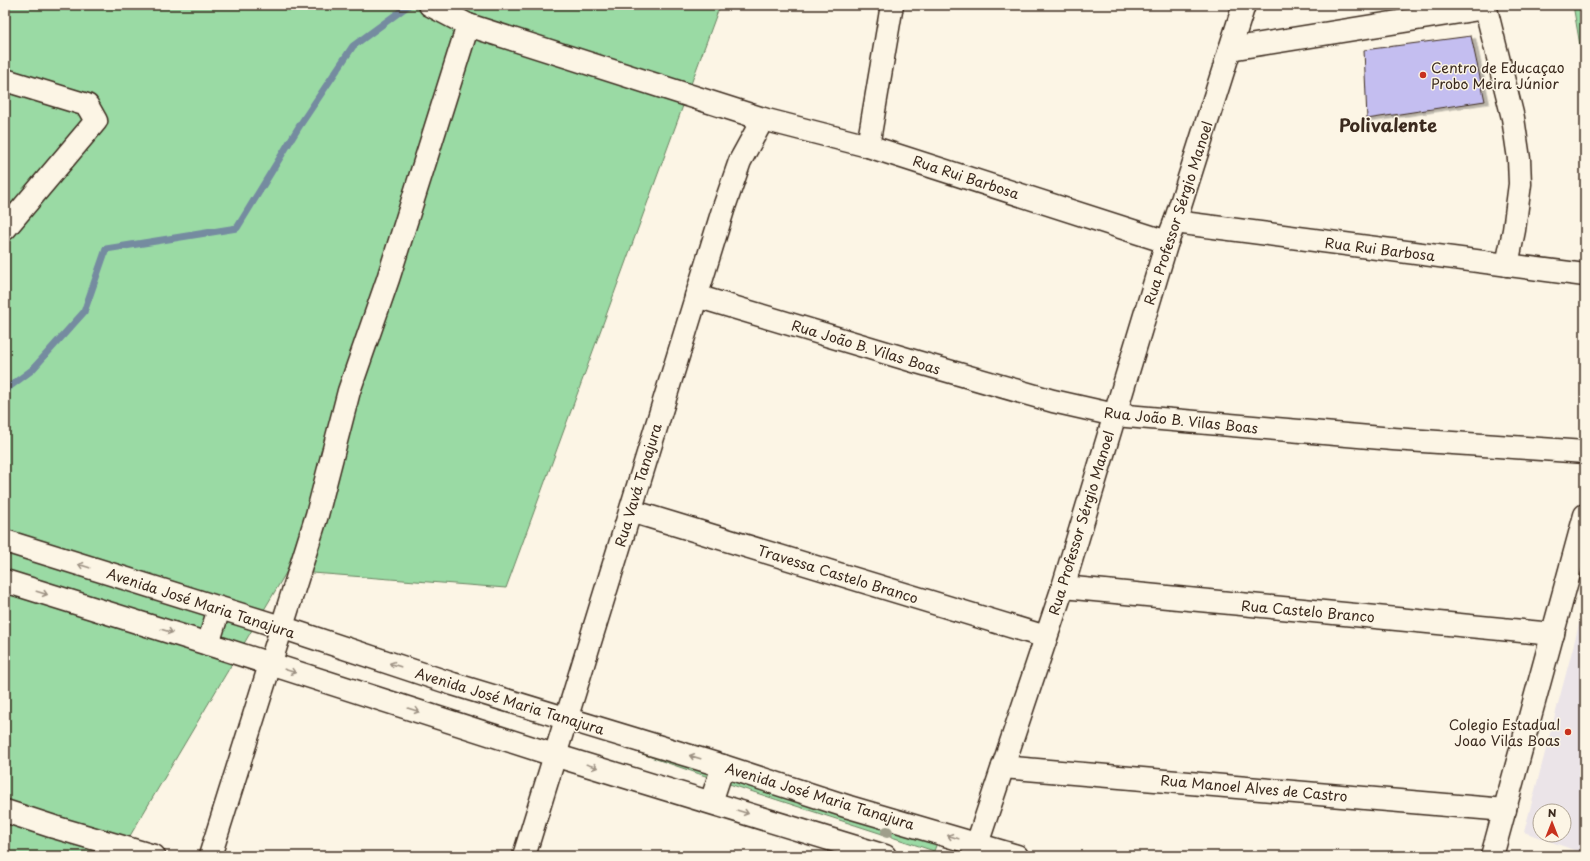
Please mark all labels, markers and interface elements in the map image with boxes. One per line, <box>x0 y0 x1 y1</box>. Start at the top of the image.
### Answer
place label: Centro de Educaçao Probo Meira Júnior <box>1431 57 1565 94</box>
marker: Centro de Educaçao Probo Meira Júnior <box>1418 70 1428 80</box>
district label: Polivalente <box>1339 111 1437 138</box>
street label: Rua Professor Sérgio Manoel <box>1138 119 1218 307</box>
street label: Rua Rui Barbosa <box>910 150 1022 204</box>
street label: Rua Rui Barbosa <box>1324 232 1437 266</box>
street label: Rua João B. Vilas Boas <box>789 314 943 380</box>
street label: Rua João B. Vilas Boas <box>1103 401 1259 439</box>
street label: Rua Vavá Tanajura <box>609 420 667 549</box>
street label: Rua Professor Sérgio Manoel <box>1043 428 1119 618</box>
street label: Travessa Castelo Branco <box>755 540 921 609</box>
one-way arrow <box>78 562 91 569</box>
street label: Avenida José Maria Tanajura <box>104 563 298 644</box>
one-way arrow <box>36 590 49 597</box>
street label: Rua Castelo Branco <box>1240 595 1376 627</box>
one-way arrow <box>160 628 173 635</box>
one-way arrow <box>389 661 401 669</box>
street label: Avenida José Maria Tanajura <box>413 662 608 740</box>
one-way arrow <box>284 667 296 675</box>
one-way arrow <box>408 707 421 714</box>
place label: Colegio Estadual Joao Vilas Boas <box>1449 714 1560 751</box>
marker: Colegio Estadual Joao Vilas Boas <box>1563 727 1573 737</box>
one-way arrow <box>688 753 701 760</box>
street label: Avenida José Maria Tanajura <box>723 757 918 835</box>
one-way arrow <box>585 763 598 770</box>
street label: Rua Manoel Alves de Castro <box>1160 769 1349 807</box>
north arrow <box>1532 803 1572 843</box>
text: N <box>1548 804 1557 821</box>
one-way arrow <box>736 809 749 816</box>
one-way arrow <box>946 833 959 840</box>

